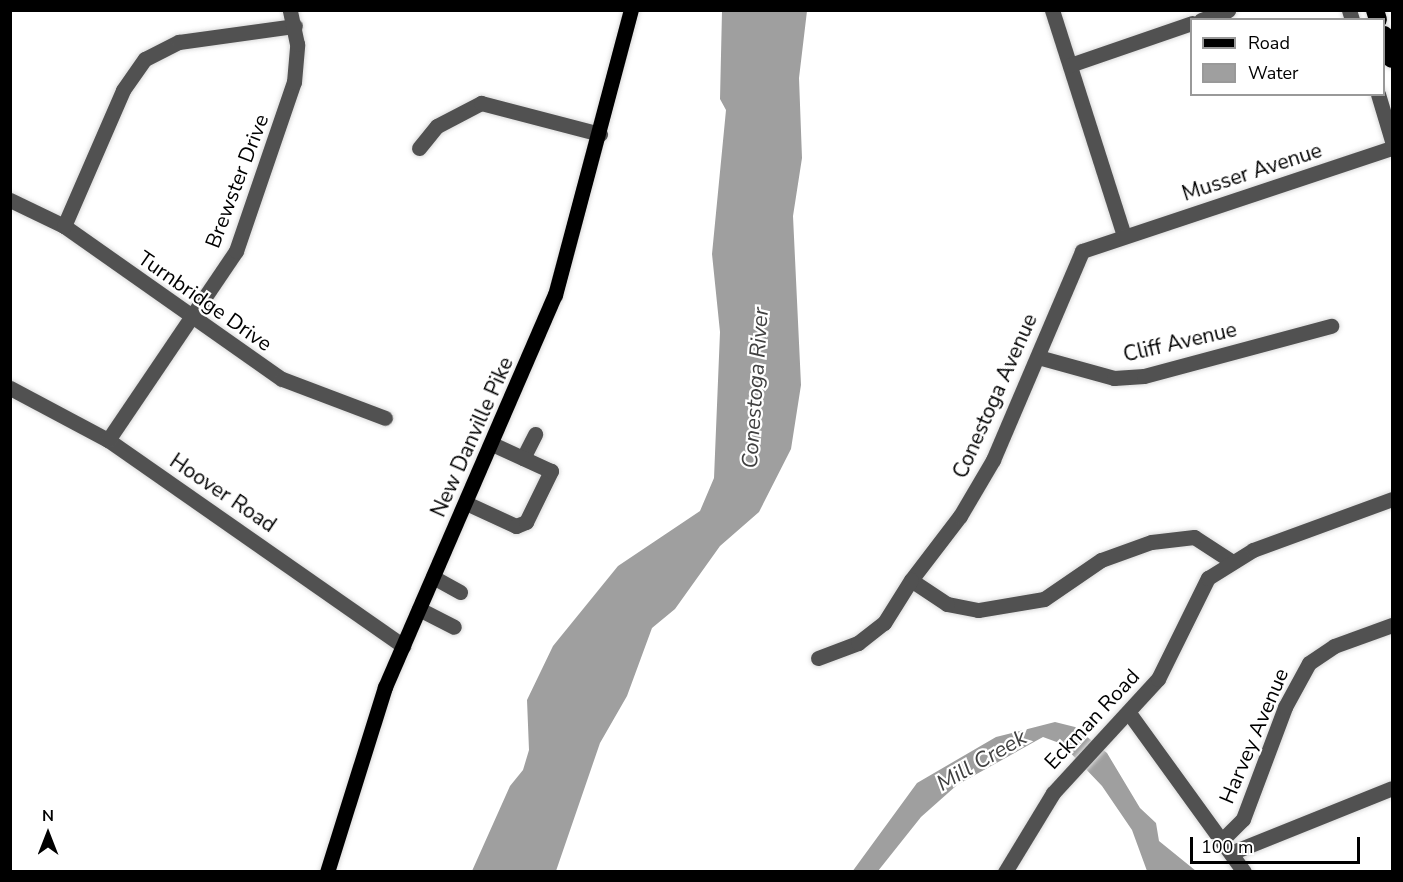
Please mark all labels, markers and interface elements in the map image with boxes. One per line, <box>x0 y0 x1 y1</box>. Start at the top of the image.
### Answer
legend <box>1190 18 1385 96</box>
text: Road <box>1248 31 1290 55</box>
text: Water <box>1248 61 1299 85</box>
street label: Brewster Drive <box>200 111 274 251</box>
street label: Musser Avenue <box>1179 138 1325 206</box>
street label: Turnbridge Drive <box>133 245 277 357</box>
water label: Conestoga River <box>737 307 775 469</box>
street label: Conestoga Avenue <box>947 310 1043 482</box>
street label: Cliff Avenue <box>1121 317 1239 367</box>
street label: New Danville Pike <box>425 353 519 521</box>
street label: Hoover Road <box>165 448 281 538</box>
street label: Eckman Road <box>1039 664 1145 774</box>
street label: Harvey Avenue <box>1214 665 1294 807</box>
water label: Mill Creek <box>932 725 1032 797</box>
north arrow <box>18 804 78 864</box>
text: N <box>42 805 54 827</box>
scale bar <box>1193 825 1362 863</box>
text: 100 m <box>1201 835 1253 859</box>

